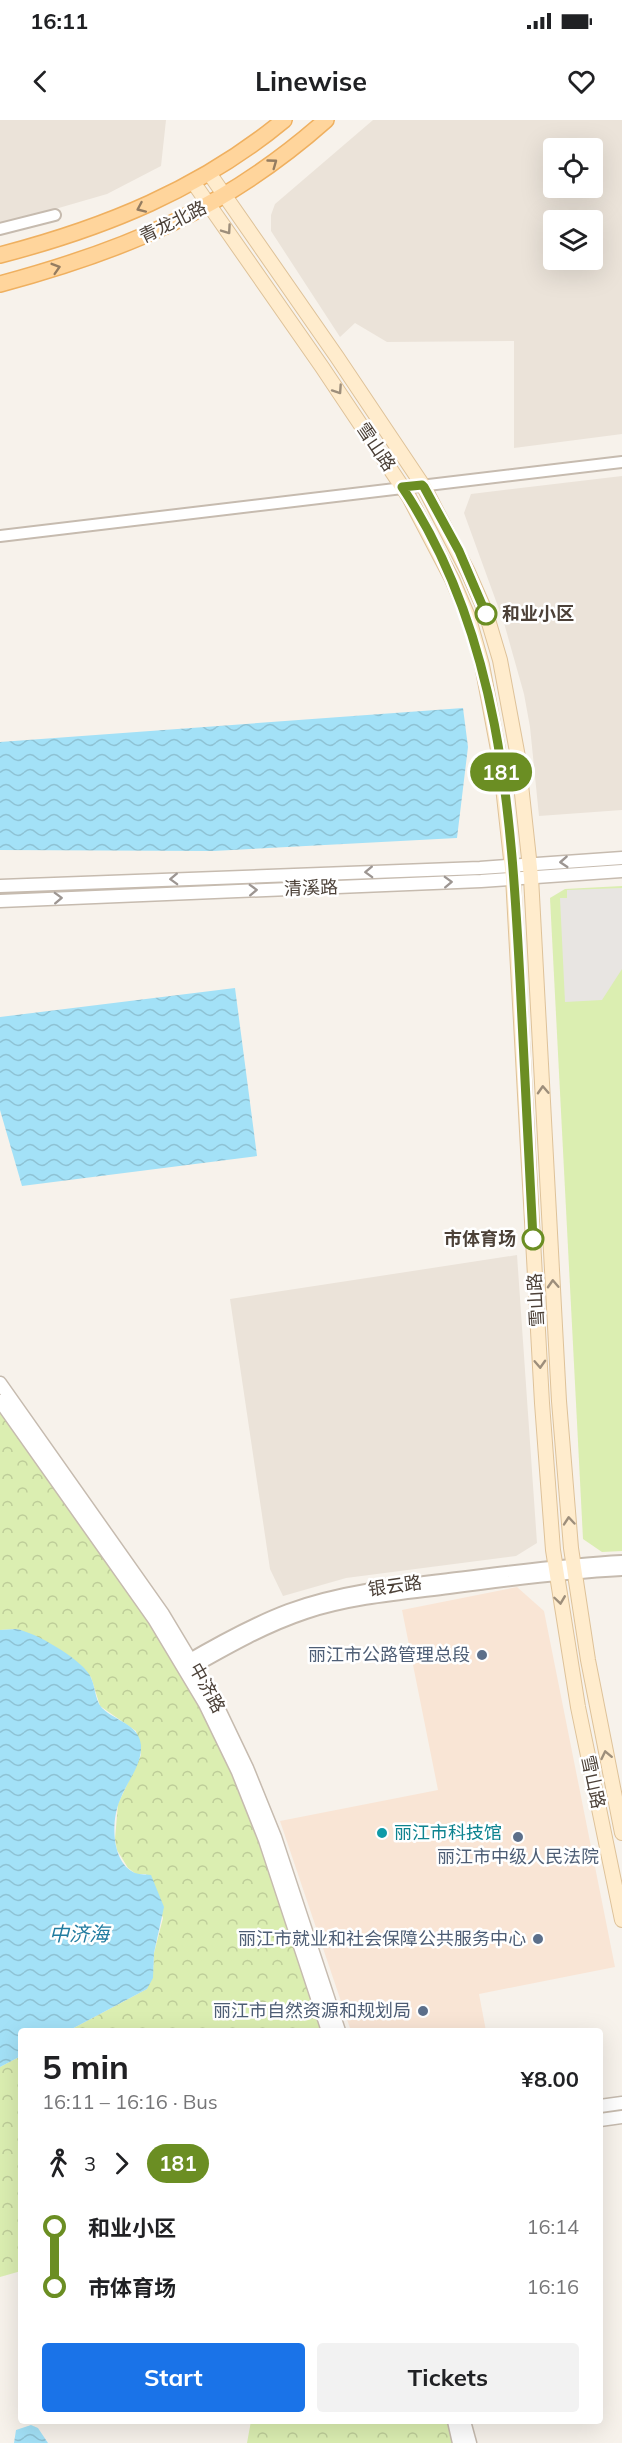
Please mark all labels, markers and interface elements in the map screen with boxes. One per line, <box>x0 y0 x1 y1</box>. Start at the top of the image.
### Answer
text: 16:11 <box>30 7 88 35</box>
text: Linewise <box>255 64 367 98</box>
icon: back <box>24 65 57 98</box>
icon: heart <box>565 65 598 98</box>
map controls <box>543 138 603 270</box>
button: locate <box>543 138 603 198</box>
one-way arrow <box>267 159 278 170</box>
street label: 青龙北路 <box>135 195 210 248</box>
one-way arrow <box>136 201 147 213</box>
button: layers <box>543 210 603 270</box>
one-way arrow <box>220 224 231 235</box>
one-way arrow <box>50 263 61 275</box>
one-way arrow <box>331 384 342 395</box>
street label: 雪山路 <box>352 418 401 476</box>
place label: 和业小区 <box>502 602 574 625</box>
marker: 和业小区 <box>475 603 497 625</box>
line badge: 181 <box>466 752 536 792</box>
text: 181 <box>482 759 520 785</box>
one-way arrow <box>559 855 568 868</box>
one-way arrow <box>364 866 373 878</box>
one-way arrow <box>170 873 179 886</box>
street label: 清溪路 <box>284 875 338 900</box>
one-way arrow <box>444 876 453 889</box>
one-way arrow <box>249 884 258 897</box>
one-way arrow <box>54 892 63 905</box>
one-way arrow <box>537 1085 550 1094</box>
place label: 市体育场 <box>444 1227 516 1250</box>
marker: 市体育场 <box>522 1228 544 1250</box>
street label: 雪山路 <box>523 1272 548 1328</box>
one-way arrow <box>547 1280 560 1289</box>
one-way arrow <box>533 1359 546 1368</box>
one-way arrow <box>563 1516 576 1526</box>
street label: 银云路 <box>367 1570 423 1601</box>
one-way arrow <box>553 1595 565 1605</box>
place label: 丽江市公路管理总段 <box>308 1643 470 1666</box>
marker: 丽江市公路管理总段 <box>475 1648 489 1662</box>
street label: 中济路 <box>184 1659 231 1717</box>
one-way arrow <box>600 1750 613 1760</box>
street label: 雪山路 <box>577 1753 610 1811</box>
place label: 丽江市科技馆 <box>394 1821 502 1844</box>
marker: 丽江市科技馆 <box>375 1826 389 1840</box>
marker: 丽江市中级人民法院 <box>511 1830 525 1844</box>
place label: 丽江市中级人民法院 <box>437 1845 599 1868</box>
water label: 中济海 <box>49 1921 112 1946</box>
place label: 丽江市就业和社会保障公共服务中心 <box>238 1927 526 1950</box>
marker: 丽江市就业和社会保障公共服务中心 <box>531 1932 545 1946</box>
place label: 丽江市自然资源和规划局 <box>213 1999 411 2022</box>
marker: 丽江市自然资源和规划局 <box>416 2004 430 2018</box>
text: 5 min <box>42 2046 129 2087</box>
text: ¥8.00 <box>521 2065 579 2093</box>
text: 16:11 – 16:16 · Bus <box>42 2089 218 2114</box>
icon: walk <box>42 2147 75 2180</box>
icon: forward <box>105 2147 138 2180</box>
text: 181 <box>159 2150 197 2176</box>
text: 3 <box>84 2151 96 2176</box>
text: 和业小区 <box>88 2214 176 2242</box>
text: 16:14 <box>526 2214 579 2239</box>
text: 市体育场 <box>88 2274 176 2302</box>
text: 16:16 <box>526 2274 579 2299</box>
button: Start <box>42 2343 305 2412</box>
button: Tickets <box>317 2343 579 2412</box>

